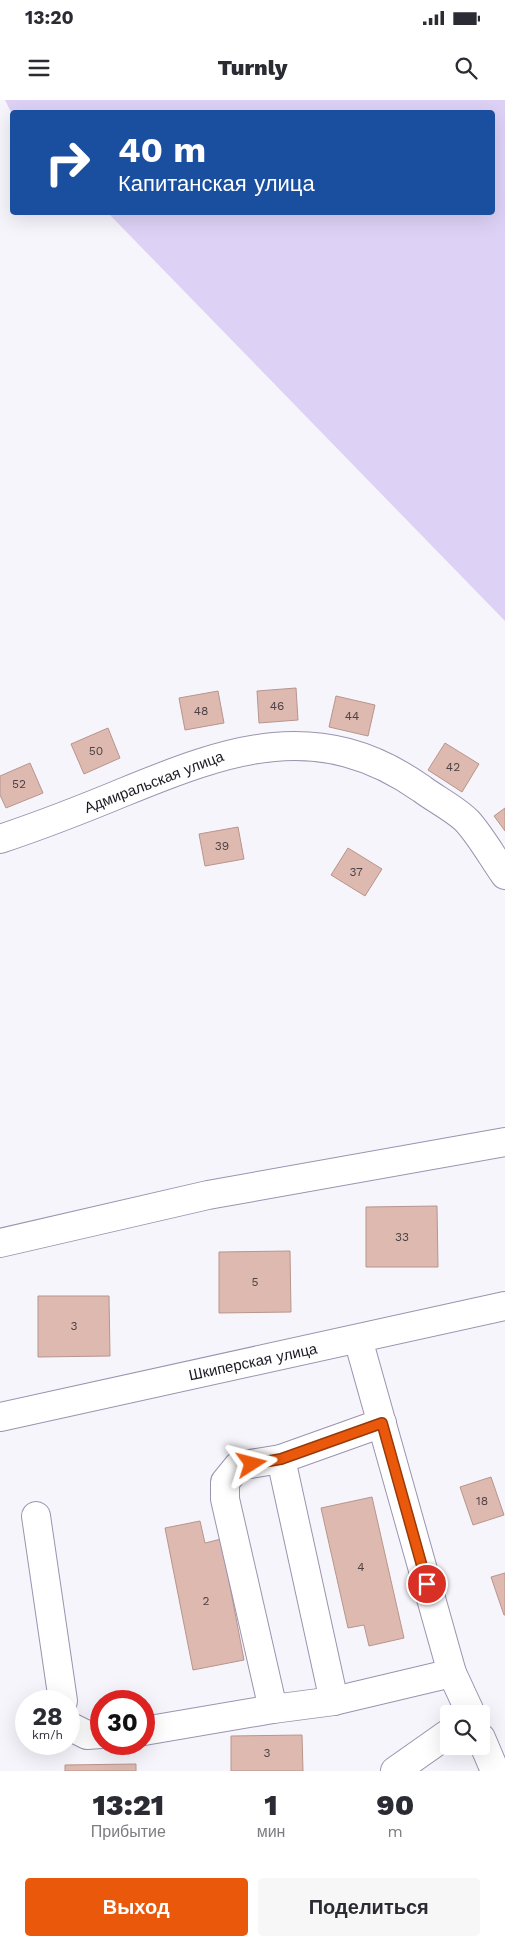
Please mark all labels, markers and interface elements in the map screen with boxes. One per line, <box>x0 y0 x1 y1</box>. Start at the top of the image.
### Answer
text: 13:20 <box>25 6 74 29</box>
icon: menu <box>25 54 53 82</box>
icon: search <box>452 54 480 82</box>
text: Turnly <box>217 55 288 80</box>
text: 40 m <box>118 129 206 171</box>
icon: right <box>35 130 100 195</box>
text: Капитанская улица <box>118 171 315 196</box>
house number: 46 <box>270 699 284 713</box>
house number: 48 <box>194 704 208 718</box>
house number: 44 <box>345 709 359 723</box>
house number: 50 <box>89 744 103 758</box>
street label: Адмиральская улица <box>82 747 227 817</box>
house number: 42 <box>446 760 460 774</box>
house number: 52 <box>12 777 26 791</box>
house number: 39 <box>215 839 229 853</box>
house number: 37 <box>349 865 363 879</box>
house number: 33 <box>395 1230 409 1244</box>
house number: 5 <box>252 1275 259 1289</box>
house number: 3 <box>71 1319 78 1333</box>
street label: Шкиперская улица <box>187 1339 319 1384</box>
position arrow <box>225 1437 277 1489</box>
house number: 18 <box>476 1494 488 1508</box>
house number: 4 <box>357 1560 365 1574</box>
pin <box>406 1563 448 1605</box>
icon: arrive <box>413 1570 441 1598</box>
house number: 2 <box>203 1594 210 1608</box>
speed limit sign: 30 <box>90 1690 155 1755</box>
text: 28 <box>32 1702 63 1731</box>
map controls <box>440 1705 490 1755</box>
button: search <box>440 1705 490 1755</box>
text: km/h <box>32 1728 63 1742</box>
house number: 3 <box>264 1746 271 1760</box>
text: 13:21 <box>92 1787 164 1822</box>
text: 1 <box>264 1787 278 1822</box>
text: 90 <box>376 1787 414 1822</box>
text: Прибытие <box>91 1822 166 1841</box>
text: мин <box>257 1822 285 1841</box>
text: m <box>388 1822 403 1841</box>
button: Выход <box>25 1878 248 1936</box>
button: Поделиться <box>258 1878 480 1936</box>

